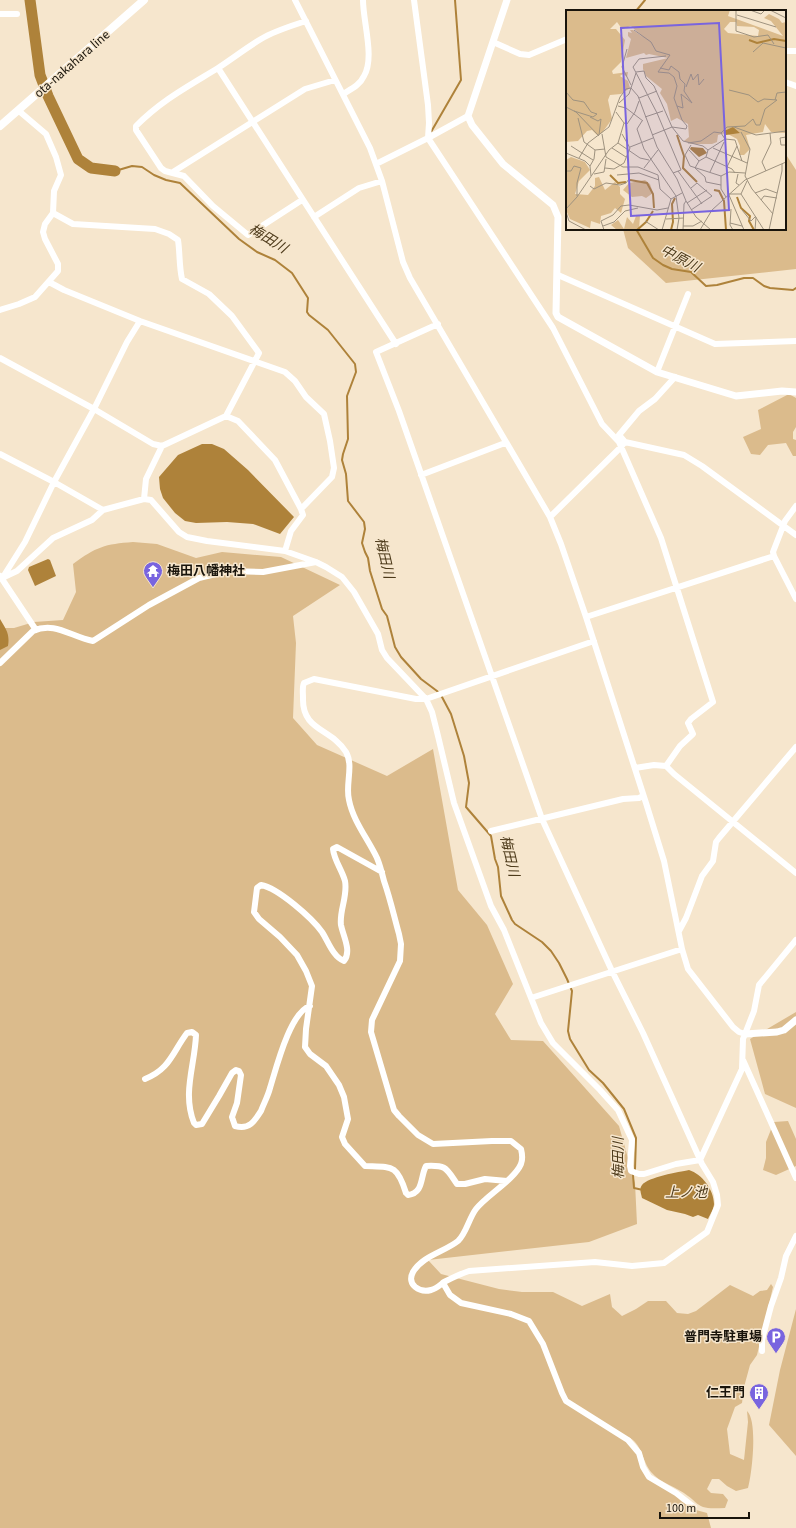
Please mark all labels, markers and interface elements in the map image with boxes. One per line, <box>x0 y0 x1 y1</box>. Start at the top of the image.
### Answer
inset map <box>566 10 786 230</box>
street label: ota-nakahara line <box>30 26 114 102</box>
water label: 梅田川 <box>245 219 293 260</box>
water label: 中原川 <box>657 240 705 279</box>
water label: 梅田川 <box>370 535 399 583</box>
temple icon: 梅田八幡神社 <box>142 560 164 588</box>
place label: 梅田八幡神社 <box>167 562 245 580</box>
water label: 梅田川 <box>495 833 524 881</box>
water label: 梅田川 <box>609 1135 629 1179</box>
water label: 上ノ池 <box>665 1183 709 1203</box>
parking icon: 普門寺駐車場 <box>765 1326 787 1354</box>
place label: 普門寺駐車場 <box>684 1328 762 1346</box>
building icon: 仁王門 <box>748 1382 770 1410</box>
place label: 仁王門 <box>706 1384 745 1402</box>
scale bar <box>660 1494 749 1520</box>
text: 100 m <box>666 1500 696 1517</box>

